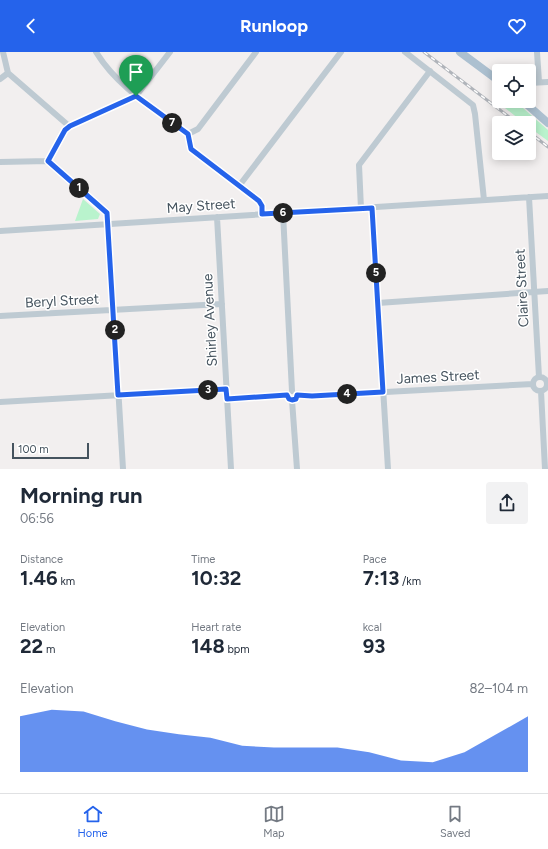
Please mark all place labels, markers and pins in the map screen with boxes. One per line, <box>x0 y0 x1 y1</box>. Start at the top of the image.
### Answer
pin <box>119 55 153 96</box>
pin: 7 <box>162 113 182 133</box>
pin: 1 <box>69 178 89 198</box>
pin: 6 <box>273 203 293 223</box>
pin: 5 <box>366 263 386 283</box>
pin: 2 <box>105 320 125 340</box>
pin: 3 <box>198 380 218 400</box>
pin: 4 <box>337 384 357 404</box>

